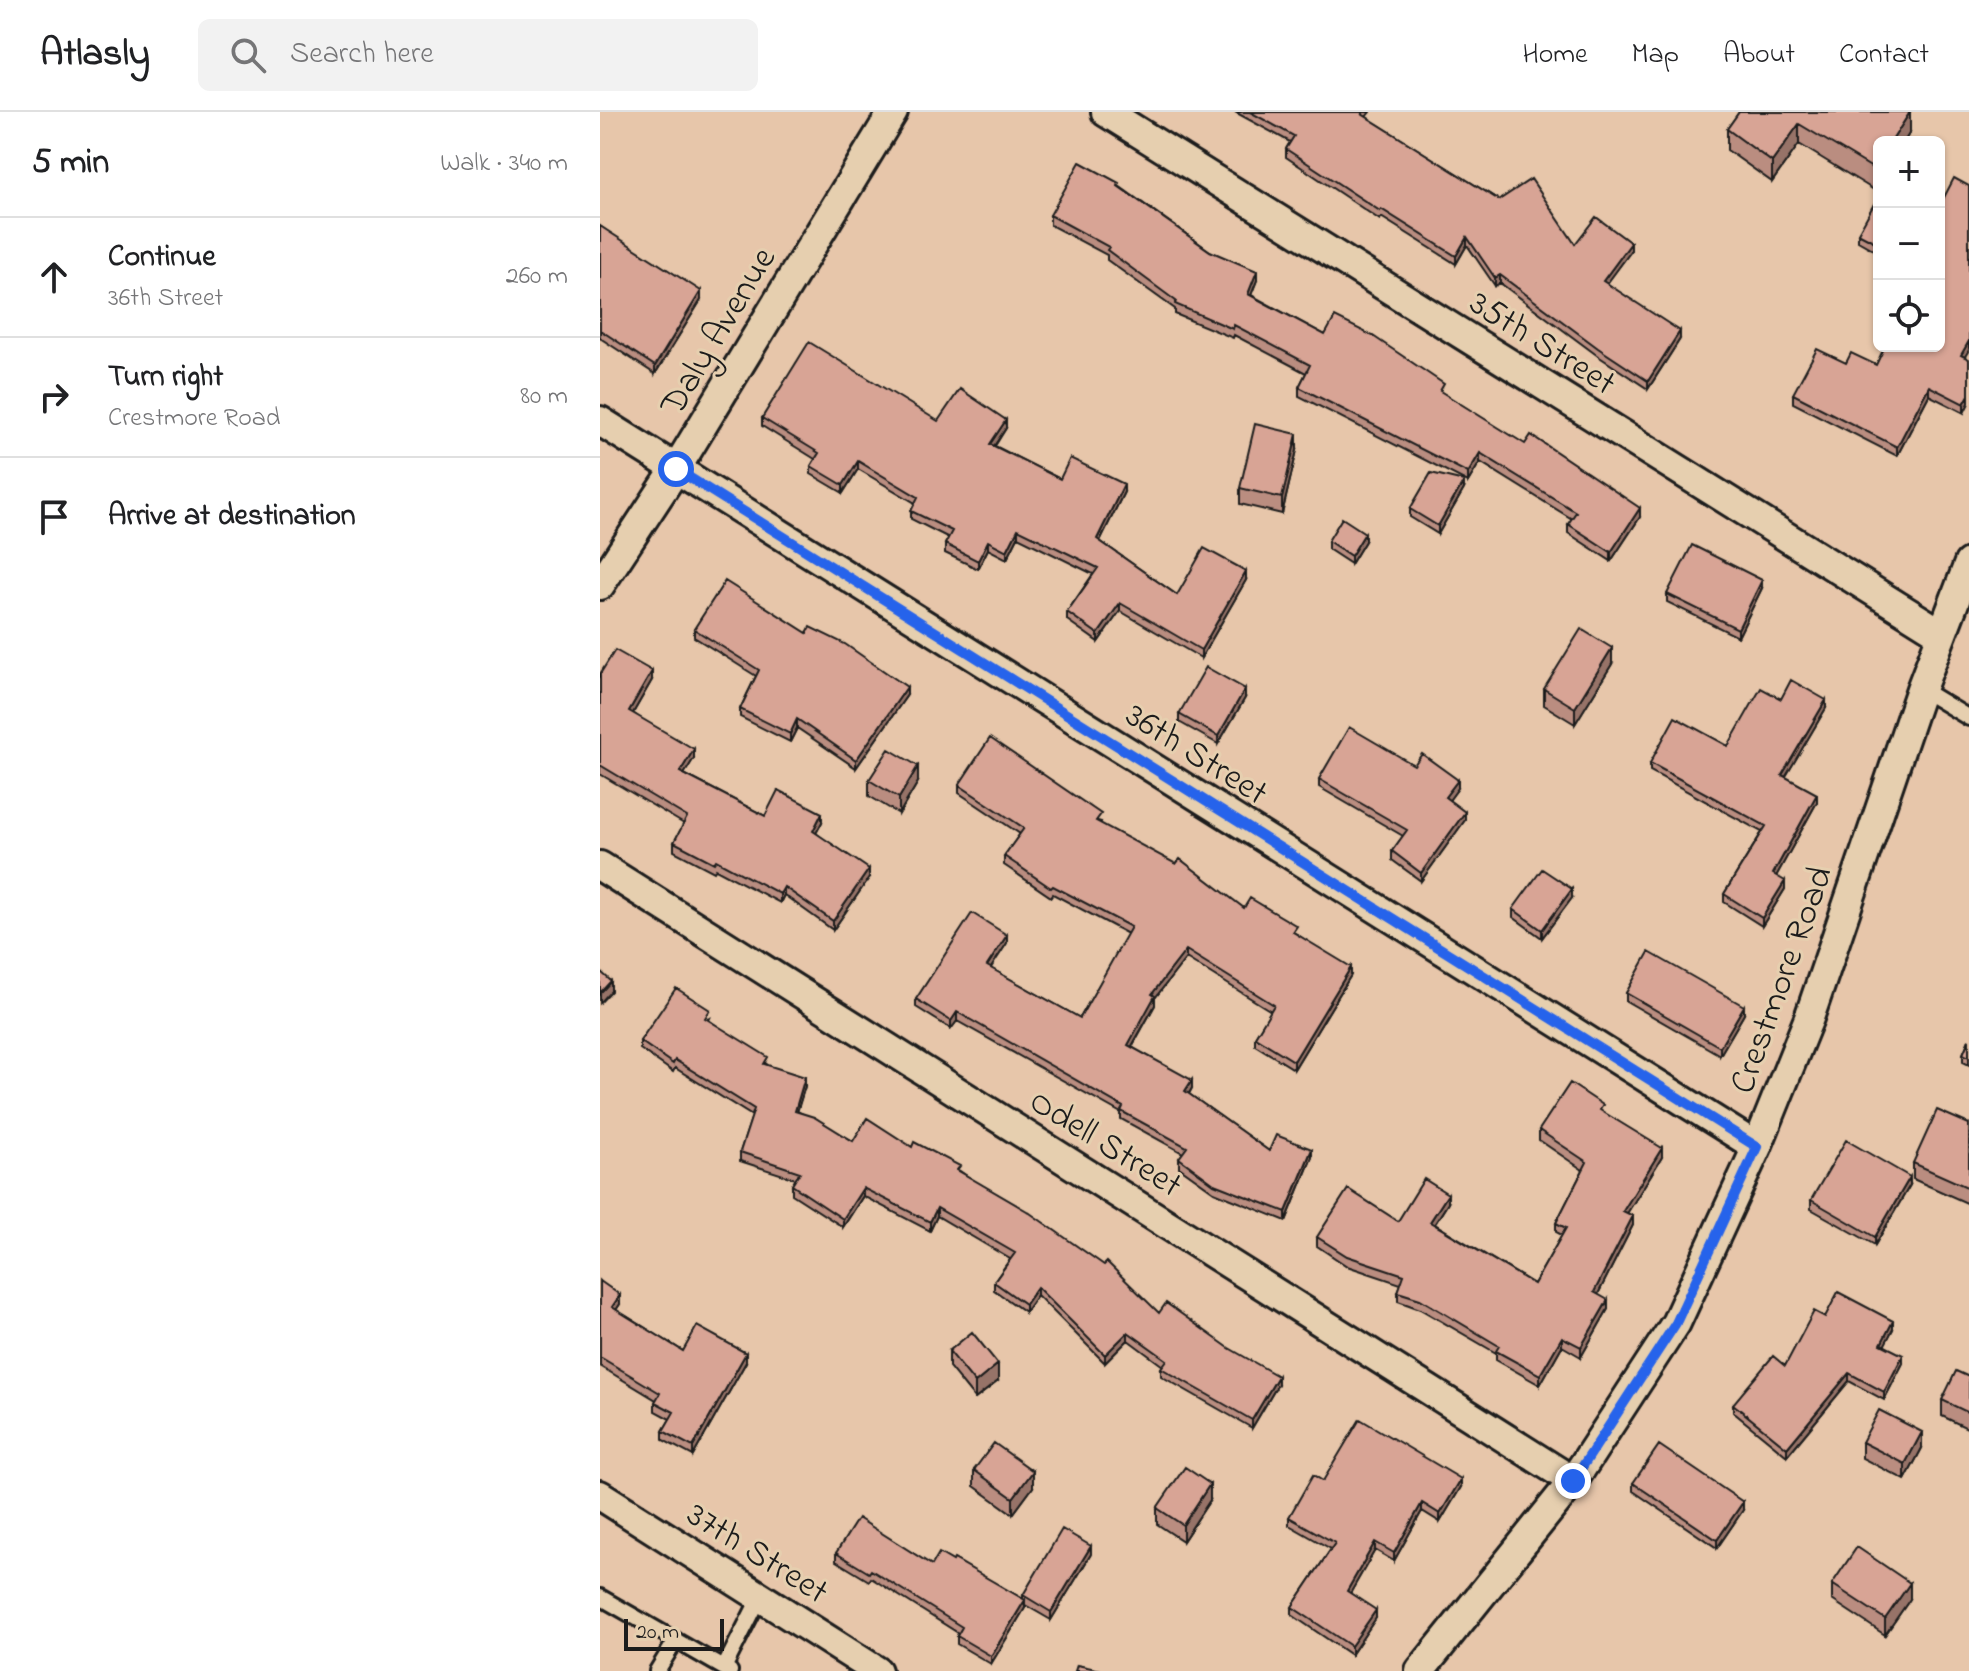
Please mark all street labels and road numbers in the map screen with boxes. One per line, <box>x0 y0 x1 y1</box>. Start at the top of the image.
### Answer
street label: Daly Avenue <box>648 237 792 428</box>
street label: 35th Street <box>1458 279 1625 411</box>
street label: 36th Street <box>1114 691 1277 821</box>
street label: Crestmore Road <box>1718 859 1849 1102</box>
street label: Odell Street <box>1018 1077 1192 1213</box>
street label: 37th Street <box>675 1490 838 1619</box>

